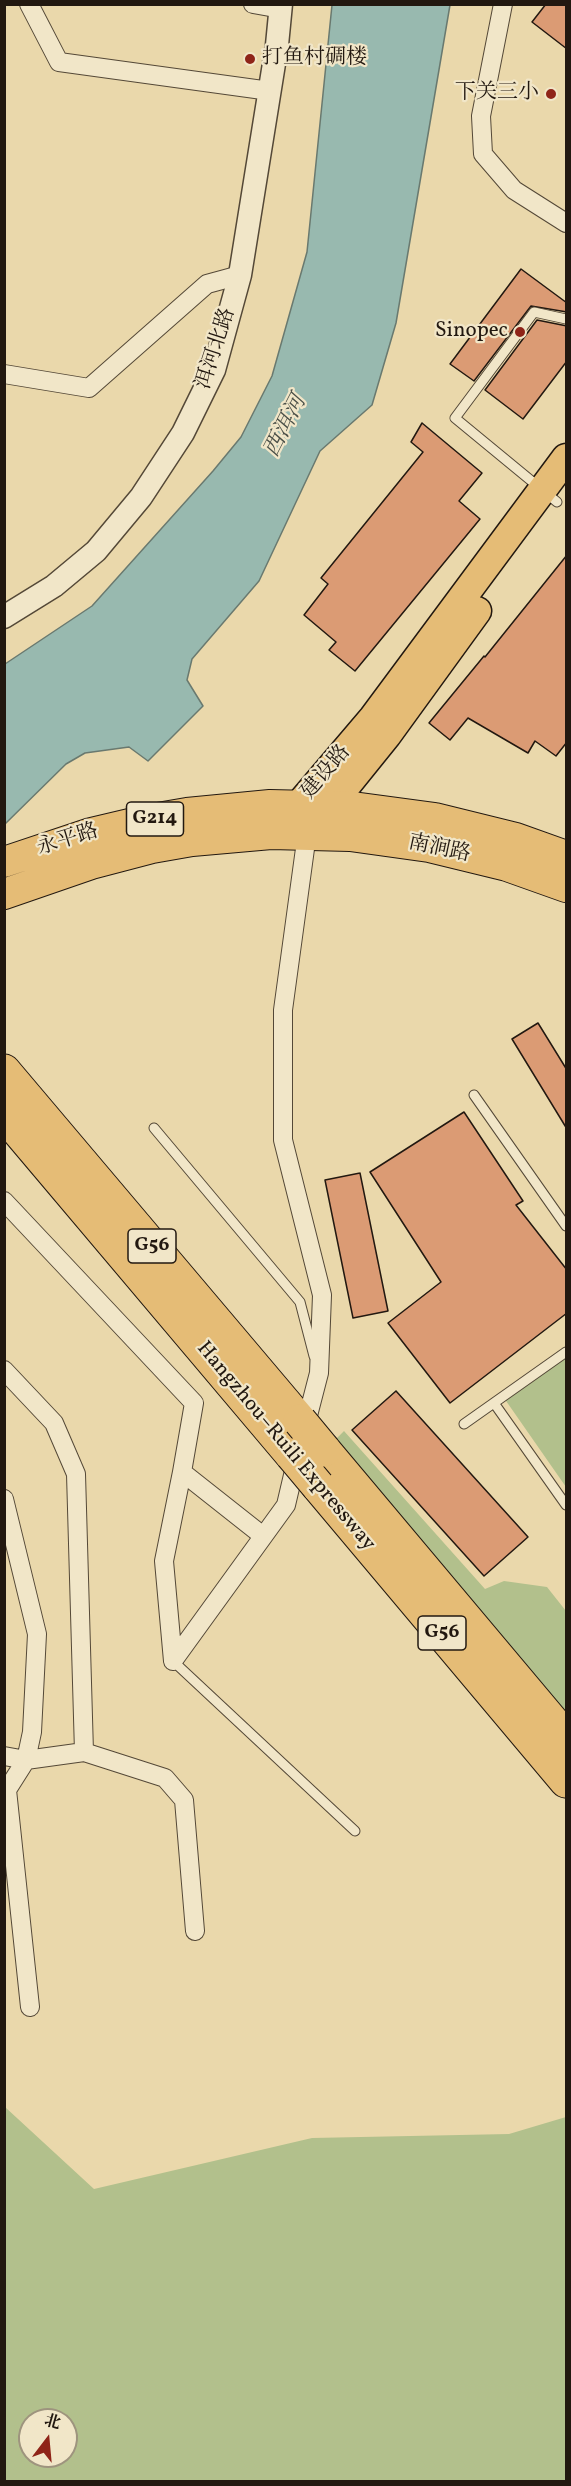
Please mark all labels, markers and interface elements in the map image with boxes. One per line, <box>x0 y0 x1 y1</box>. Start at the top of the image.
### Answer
place label: 打鱼村碉楼 <box>262 46 367 72</box>
marker: 打鱼村碉楼 <box>243 52 257 66</box>
place label: 下关三小 <box>455 81 539 107</box>
marker: 下关三小 <box>544 87 558 101</box>
street label: 洱河北路 <box>192 305 242 393</box>
place label: Sinopec <box>435 319 508 345</box>
marker: Sinopec <box>513 325 527 339</box>
water label: 西洱河 <box>260 392 314 462</box>
street label: 建设路 <box>297 741 357 805</box>
road number: G214 <box>126 802 184 836</box>
street label: 永平路 <box>34 820 102 862</box>
street label: 南涧路 <box>406 831 472 869</box>
road number: G56 <box>128 1229 176 1263</box>
street label: Hangzhou–Ruili Expressway <box>190 1337 380 1557</box>
road number: G56 <box>418 1616 466 1650</box>
north arrow <box>18 2408 78 2468</box>
text: 北 <box>42 2410 63 2435</box>

